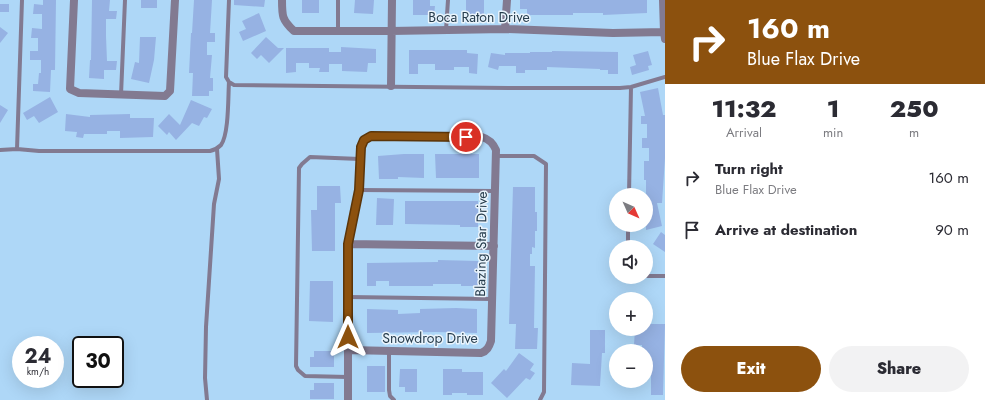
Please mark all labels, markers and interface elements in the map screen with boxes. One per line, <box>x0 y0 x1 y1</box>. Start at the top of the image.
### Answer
street label: Boca Raton Drive <box>428 7 530 27</box>
text: 160 m <box>747 8 830 49</box>
icon: right <box>681 16 733 68</box>
text: Blue Flax Drive <box>747 46 860 72</box>
text: 11:32 <box>711 91 776 126</box>
text: 1 <box>827 91 839 126</box>
text: 250 <box>890 91 939 126</box>
pin <box>449 120 483 154</box>
text: Arrival <box>726 123 762 142</box>
text: min <box>823 123 843 142</box>
text: m <box>909 123 919 142</box>
icon: arrive <box>455 126 477 148</box>
text: Turn right <box>715 158 783 180</box>
icon: right <box>681 167 703 189</box>
text: 160 m <box>928 167 969 189</box>
text: Blue Flax Drive <box>715 180 797 199</box>
north arrow <box>609 188 653 232</box>
map controls <box>609 188 653 388</box>
street label: Blazing Star Drive <box>470 191 492 297</box>
icon: arrive <box>681 219 703 241</box>
text: Arrive at destination <box>715 219 857 241</box>
text: 90 m <box>935 219 969 241</box>
button: sound <box>609 240 653 284</box>
button: + <box>609 292 653 336</box>
position arrow <box>327 316 369 358</box>
street label: Snowdrop Drive <box>382 328 478 348</box>
speed limit sign: 30 <box>72 336 124 388</box>
text: 24 <box>24 342 52 371</box>
button: − <box>609 344 653 388</box>
button: Exit <box>681 346 821 392</box>
button: Share <box>829 346 969 392</box>
text: km/h <box>27 364 49 379</box>

